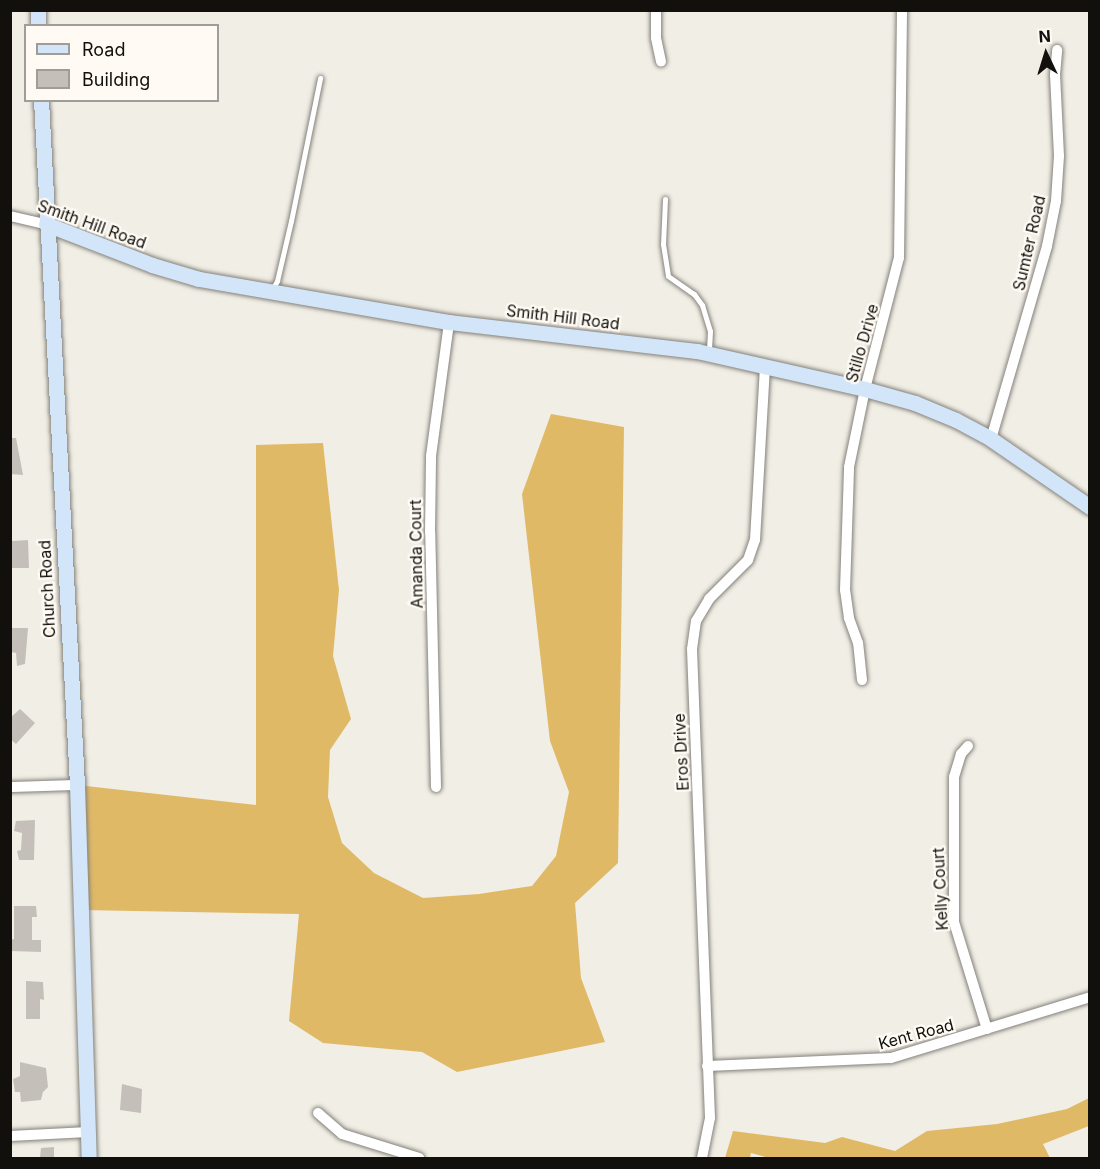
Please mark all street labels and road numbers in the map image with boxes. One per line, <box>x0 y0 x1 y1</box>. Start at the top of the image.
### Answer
street label: Sumter Road <box>1009 193 1049 293</box>
street label: Smith Hill Road <box>35 195 149 253</box>
street label: Smith Hill Road <box>505 301 621 333</box>
street label: Stillo Drive <box>842 301 882 385</box>
street label: Amanda Court <box>405 499 427 609</box>
street label: Church Road <box>35 540 59 638</box>
street label: Eros Drive <box>669 713 693 791</box>
street label: Kelly Court <box>928 847 952 931</box>
street label: Kent Road <box>876 1015 956 1053</box>

